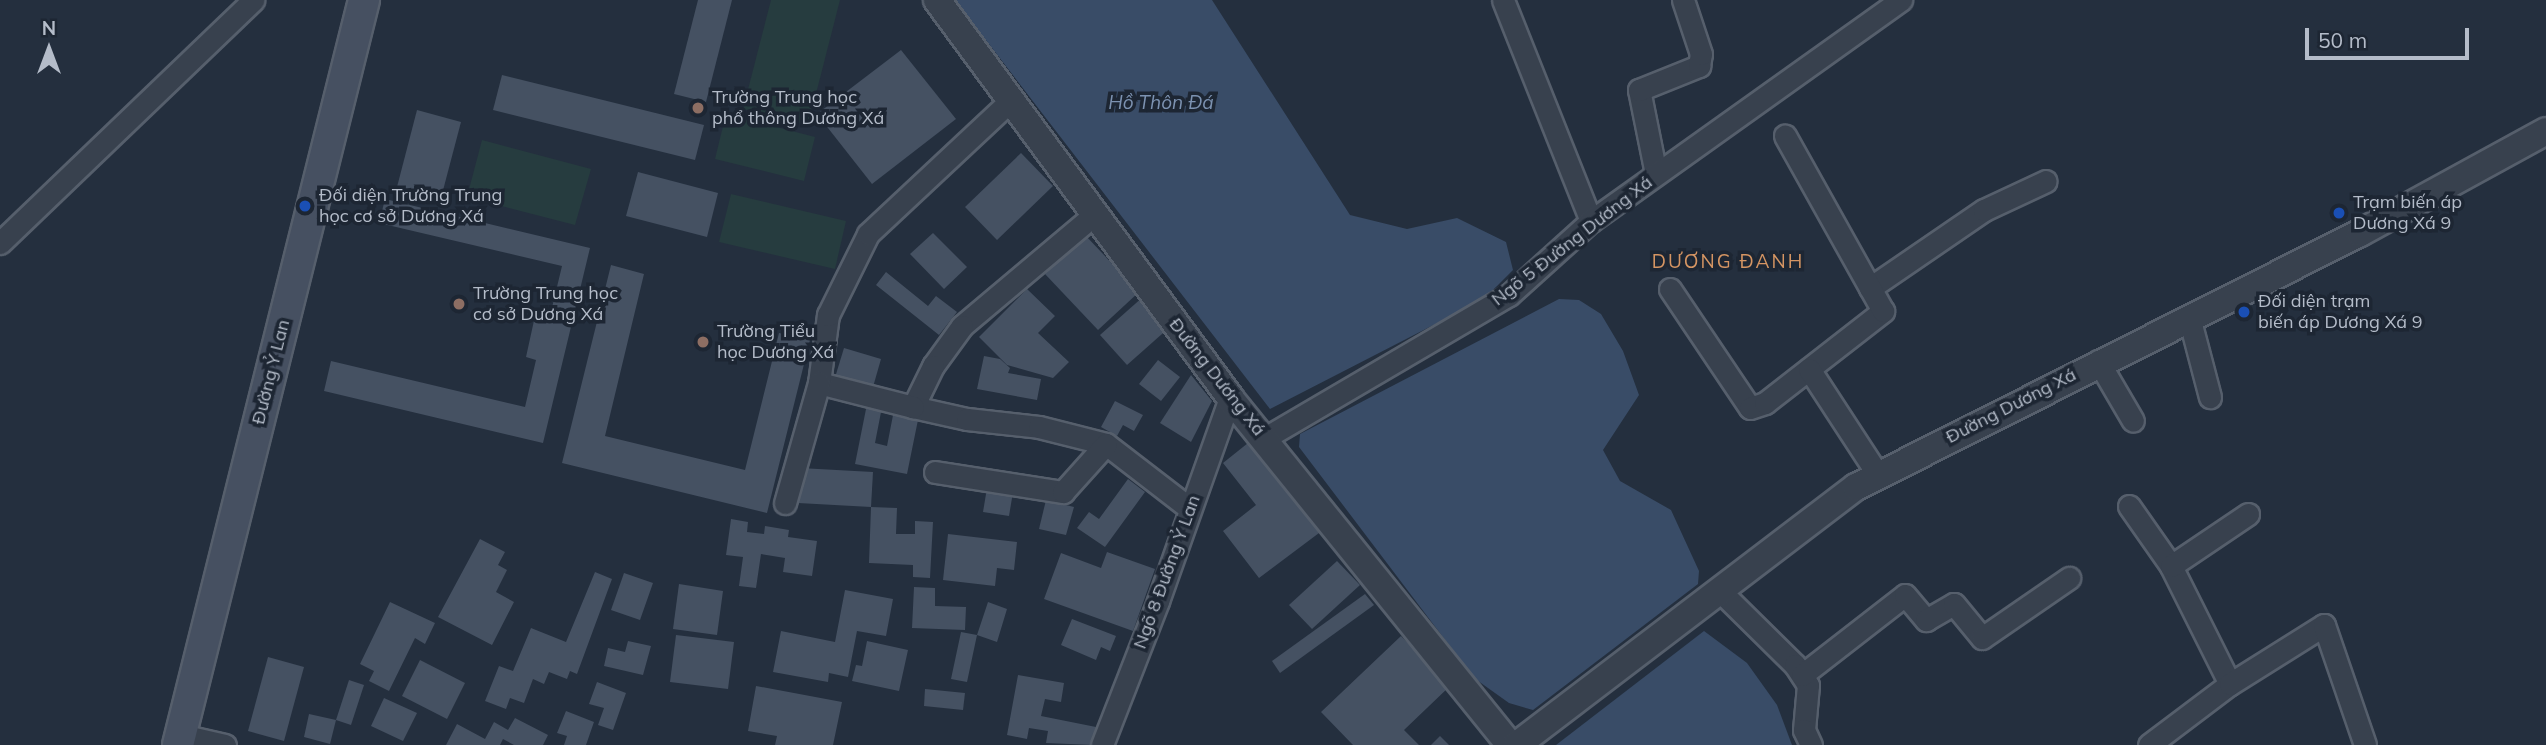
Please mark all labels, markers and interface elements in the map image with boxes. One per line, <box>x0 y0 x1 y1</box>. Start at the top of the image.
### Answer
north arrow <box>14 14 84 84</box>
scale bar <box>2308 14 2472 58</box>
text: N <box>42 16 56 40</box>
text: 50 m <box>2318 27 2367 53</box>
place label: Trường Trung học phổ thông Dương Xá <box>712 87 884 130</box>
water label: Hồ Thôn Đá <box>1108 92 1214 114</box>
marker: Trường Trung học phổ thông Dương Xá <box>690 100 706 116</box>
street label: Ngõ 5 Đường Dương Xá <box>1487 172 1657 310</box>
place label: Đối diện Trường Trung học cơ sở Dương Xá <box>319 185 502 228</box>
place label: Trạm biến áp Dương Xá 9 <box>2353 192 2462 234</box>
marker: Đối diện Trường Trung học cơ sở Dương Xá <box>297 198 313 214</box>
marker: Trạm biến áp Dương Xá 9 <box>2331 205 2347 221</box>
district label: DƯƠNG ĐANH <box>1653 251 1803 273</box>
place label: Trường Trung học cơ sở Dương Xá <box>473 283 618 326</box>
place label: Đối diện trạm biến áp Dương Xá 9 <box>2258 291 2423 334</box>
marker: Trường Trung học cơ sở Dương Xá <box>451 296 467 312</box>
marker: Đối diện trạm biến áp Dương Xá 9 <box>2236 304 2252 320</box>
street label: Đường Dương Xá <box>1164 314 1270 440</box>
street label: Đường Ỷ Lan <box>248 317 294 427</box>
place label: Trường Tiểu học Dương Xá <box>717 321 834 364</box>
marker: Trường Tiểu học Dương Xá <box>695 334 711 350</box>
street label: Đường Dương Xá <box>1942 364 2080 448</box>
street label: Ngõ 8 Đường Ỷ Lan <box>1129 492 1205 652</box>

